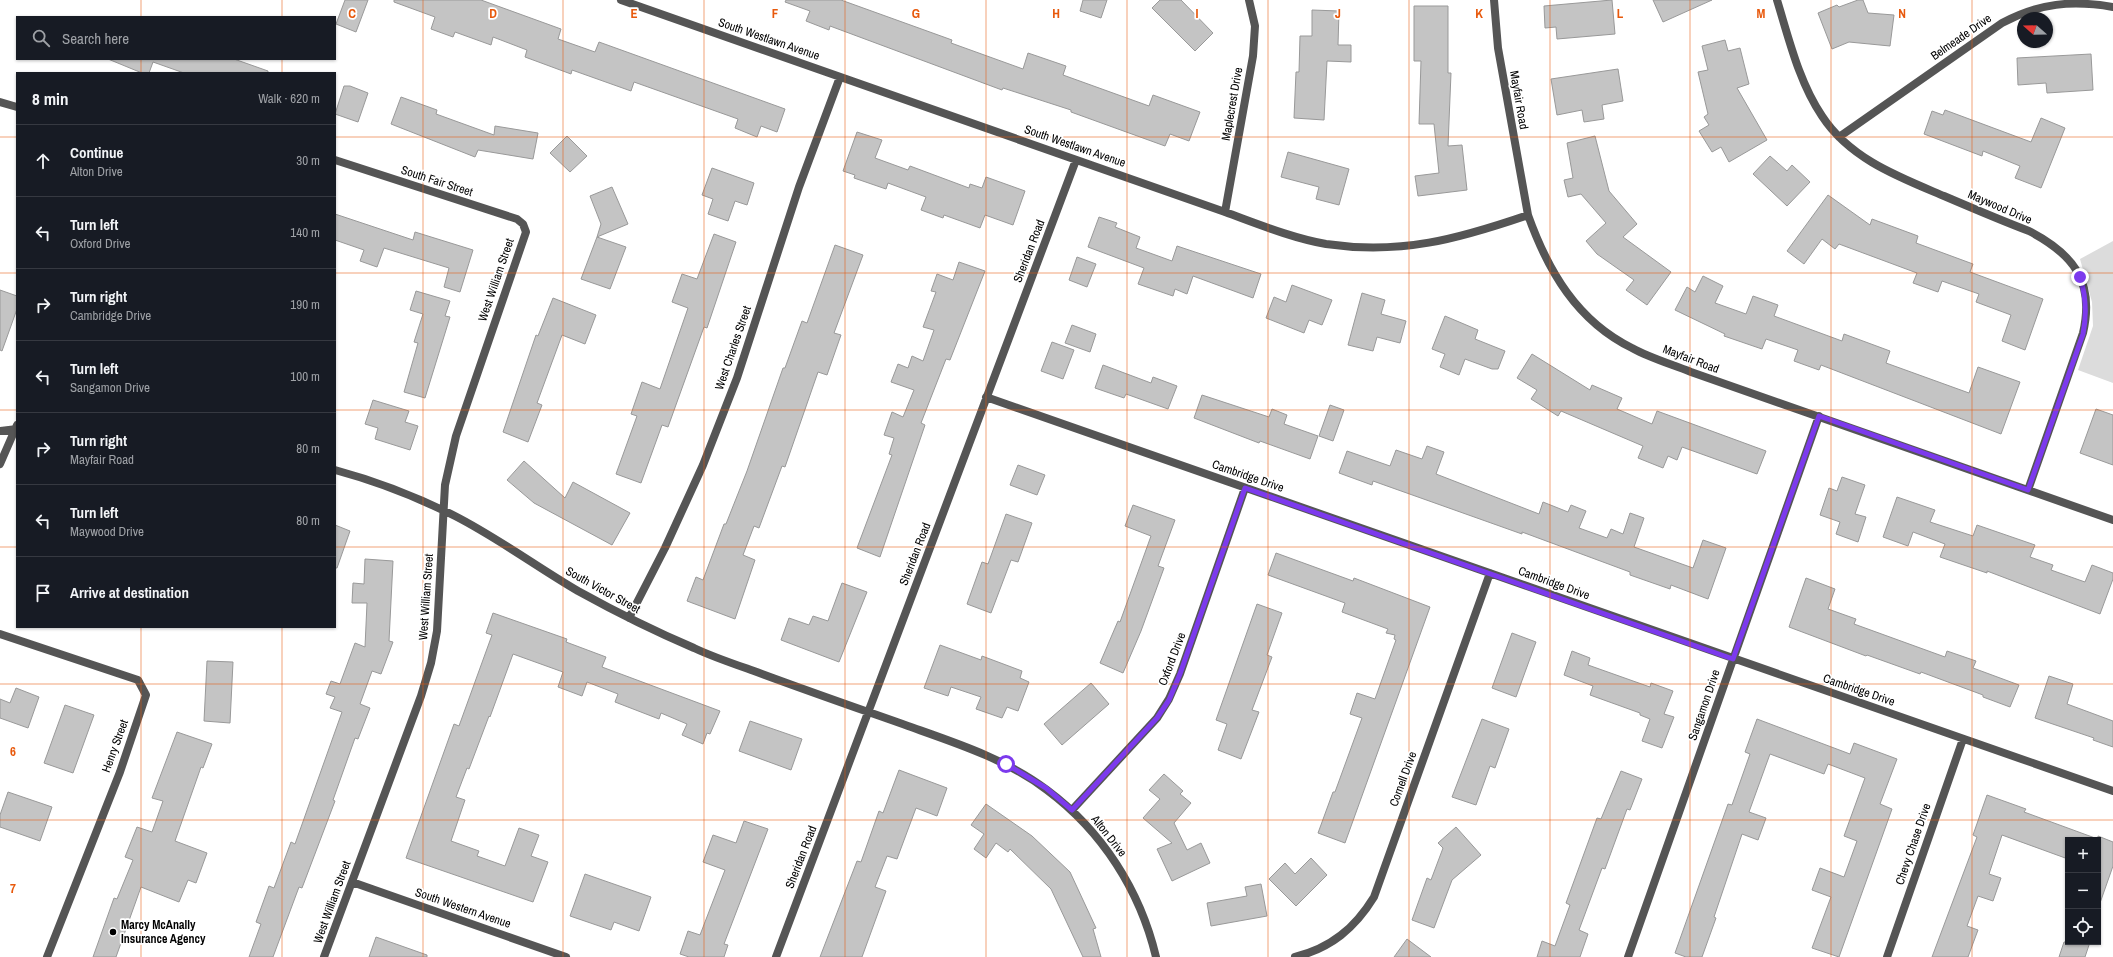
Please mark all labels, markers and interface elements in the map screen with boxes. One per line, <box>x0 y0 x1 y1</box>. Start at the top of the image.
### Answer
text: C <box>348 5 356 22</box>
text: D <box>489 5 497 22</box>
text: E <box>630 5 638 22</box>
text: F <box>772 5 779 22</box>
text: G <box>912 5 920 22</box>
text: H <box>1052 5 1060 22</box>
text: I <box>1196 5 1199 22</box>
text: J <box>1335 5 1341 22</box>
text: K <box>1475 5 1483 22</box>
text: L <box>1617 5 1624 22</box>
text: M <box>1757 5 1766 22</box>
text: N <box>1898 5 1906 22</box>
street label: Belmeade Drive <box>1928 10 1994 64</box>
north arrow <box>2017 12 2053 48</box>
street label: South Westlawn Avenue <box>716 14 822 64</box>
search box <box>16 16 336 60</box>
icon: search <box>30 27 52 49</box>
text: Search here <box>62 28 129 49</box>
street label: Maplecrest Drive <box>1218 66 1246 142</box>
street label: Mayfair Road <box>1506 70 1532 130</box>
text: 8 min <box>32 87 68 110</box>
text: Walk · 620 m <box>258 90 320 107</box>
street label: South Westlawn Avenue <box>1022 121 1128 171</box>
text: Continue <box>70 142 123 163</box>
icon: ahead <box>32 150 54 172</box>
text: 30 m <box>296 152 320 169</box>
street label: South Fair Street <box>399 162 475 200</box>
text: Alton Drive <box>70 163 123 180</box>
street label: Maywood Drive <box>1965 186 2035 228</box>
text: Turn left <box>70 214 118 235</box>
street label: Sheridan Road <box>1010 217 1048 285</box>
icon: left <box>32 222 54 244</box>
text: 140 m <box>290 224 320 241</box>
text: Oxford Drive <box>70 235 130 252</box>
street label: West William Street <box>474 236 518 324</box>
route end <box>2071 268 2089 286</box>
text: Turn right <box>70 286 127 307</box>
icon: right <box>32 294 54 316</box>
text: 190 m <box>290 296 320 313</box>
street label: West Charles Street <box>711 304 755 392</box>
text: Cambridge Drive <box>70 307 151 324</box>
street label: Mayfair Road <box>1661 341 1721 377</box>
text: Turn left <box>70 358 118 379</box>
icon: left <box>32 366 54 388</box>
text: 100 m <box>290 368 320 385</box>
text: Sangamon Drive <box>70 379 150 396</box>
text: Turn right <box>70 430 127 451</box>
icon: right <box>32 438 54 460</box>
text: 80 m <box>296 440 320 457</box>
text: Mayfair Road <box>70 451 134 468</box>
street label: Cambridge Drive <box>1210 456 1286 496</box>
text: Turn left <box>70 502 118 523</box>
icon: left <box>32 510 54 532</box>
text: 80 m <box>296 512 320 529</box>
street label: Sheridan Road <box>896 520 934 588</box>
text: Maywood Drive <box>70 523 144 540</box>
street label: West William Street <box>415 553 437 641</box>
street label: South Victor Street <box>563 563 643 617</box>
street label: Cambridge Drive <box>1516 563 1592 603</box>
icon: arrive <box>32 582 54 604</box>
text: Arrive at destination <box>70 582 189 603</box>
street label: Oxford Drive <box>1155 630 1189 688</box>
street label: Sangamon Drive <box>1684 667 1724 743</box>
street label: Cambridge Drive <box>1821 670 1897 710</box>
street label: Henry Street <box>98 717 132 775</box>
text: 6 <box>10 743 16 760</box>
street label: Cornell Drive <box>1386 749 1420 809</box>
route start <box>997 755 1015 773</box>
street label: Chevy Chase Drive <box>1892 801 1934 887</box>
street label: Alton Drive <box>1087 811 1130 860</box>
street label: Sheridan Road <box>782 823 820 891</box>
map controls <box>2065 837 2101 945</box>
button: + <box>2065 837 2101 873</box>
street label: West William Street <box>310 858 354 946</box>
button: − <box>2065 873 2101 909</box>
text: 7 <box>10 880 16 897</box>
street label: South Western Avenue <box>413 884 513 932</box>
button: locate <box>2065 909 2101 945</box>
place label: Marcy McAnally Insurance Agency <box>121 917 206 947</box>
marker: Marcy McAnally Insurance Agency <box>108 927 118 937</box>

